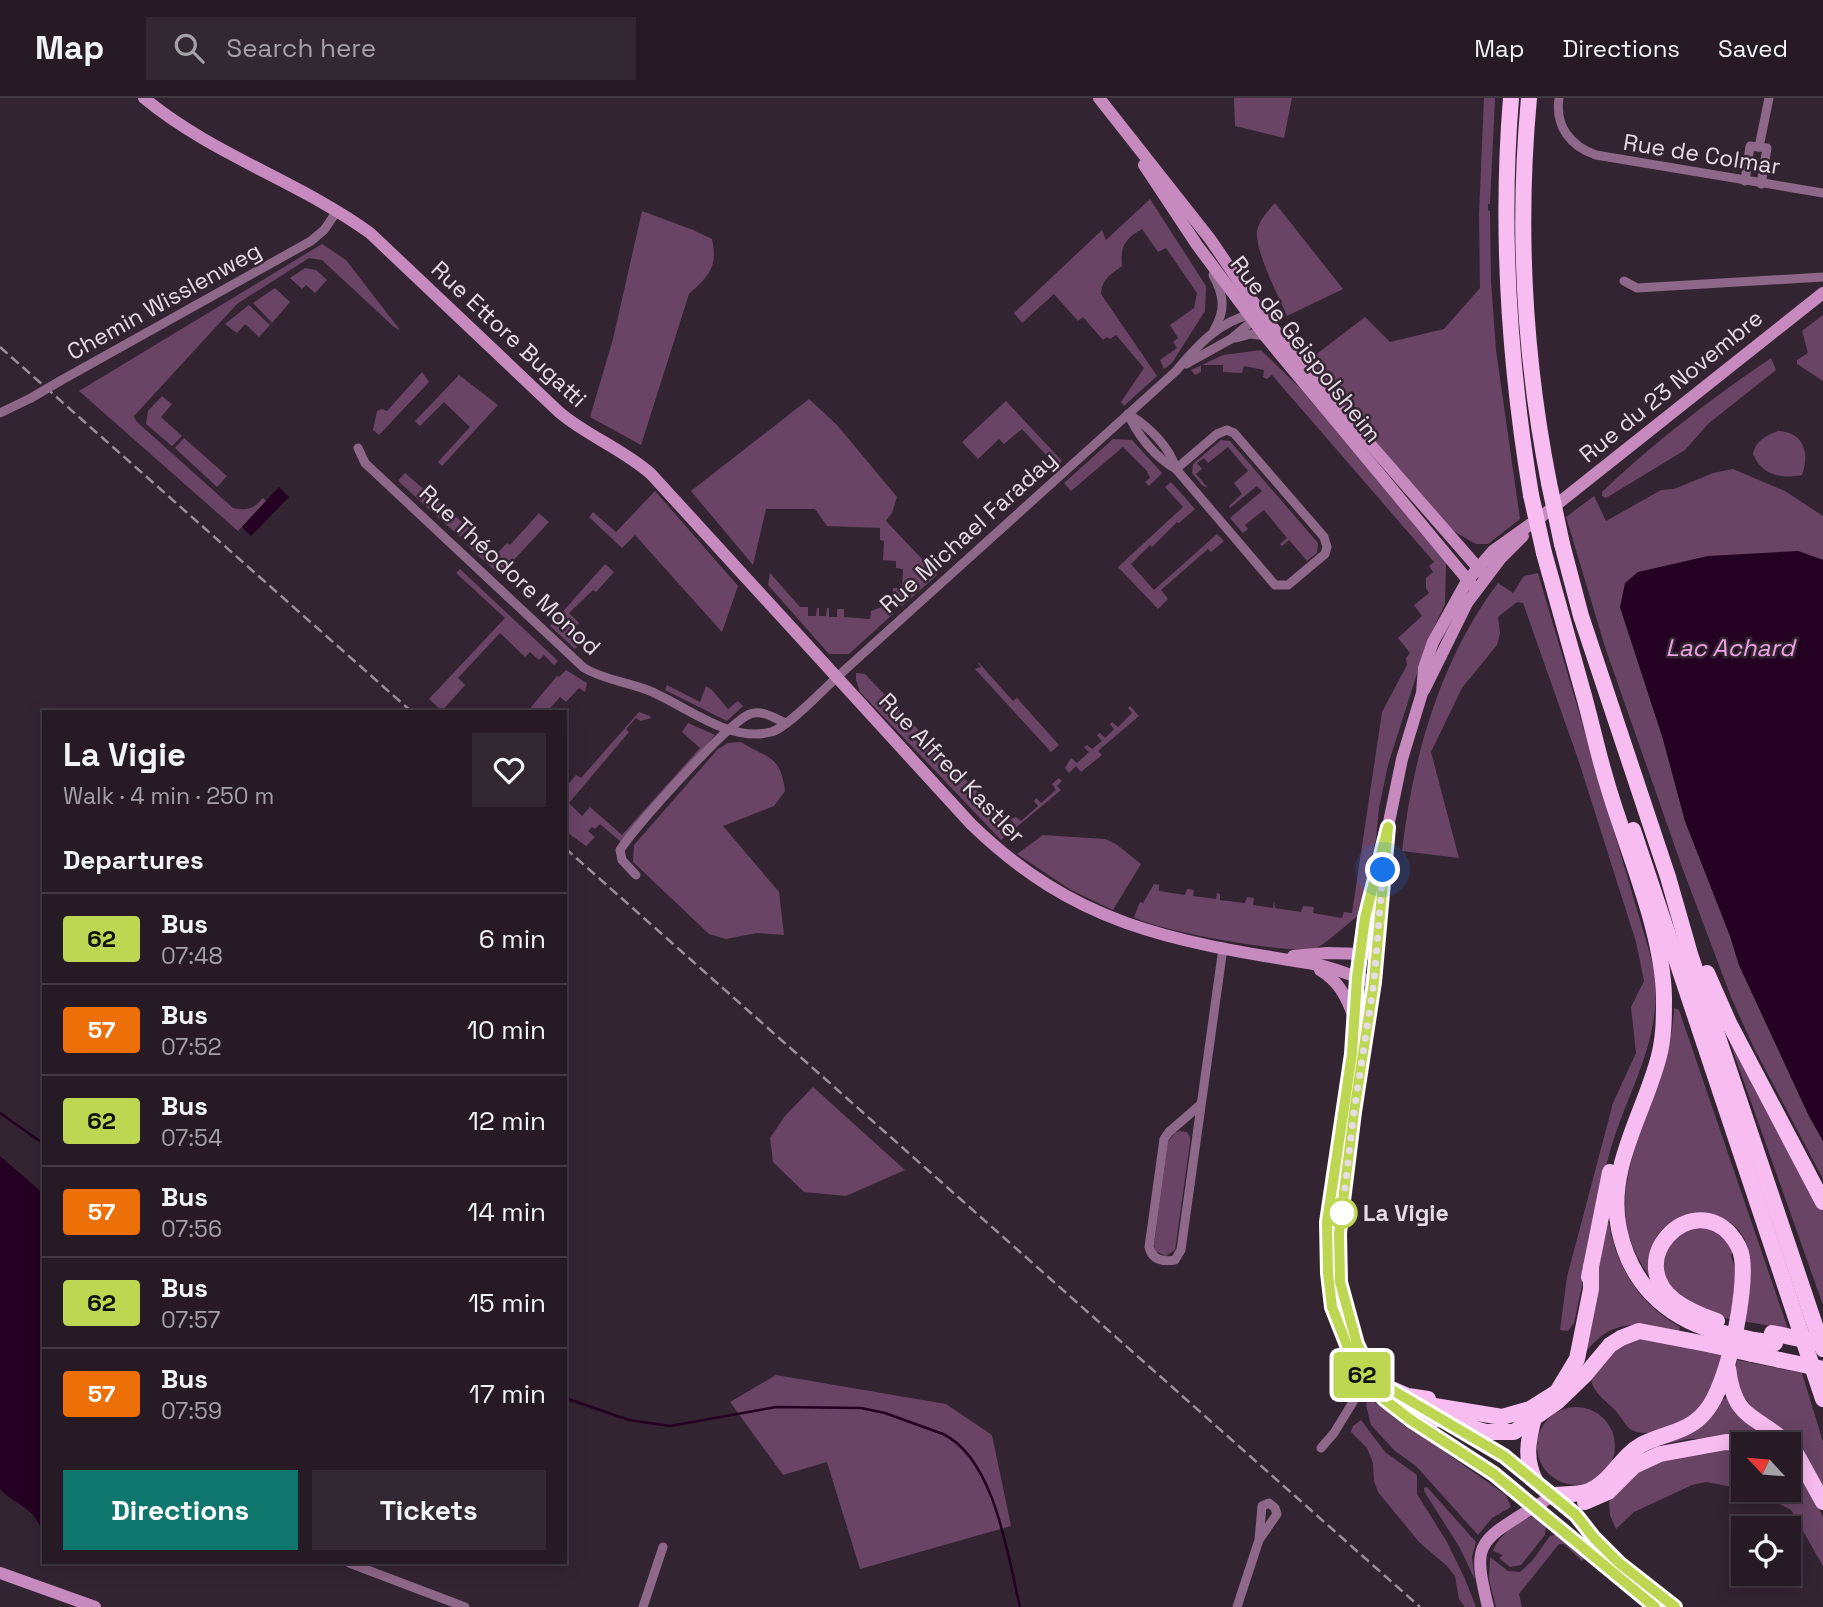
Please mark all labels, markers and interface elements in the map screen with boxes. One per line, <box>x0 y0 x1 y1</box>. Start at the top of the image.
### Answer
search box <box>146 17 636 80</box>
text: Map <box>35 27 104 69</box>
icon: search <box>170 29 208 67</box>
text: Search here <box>226 31 376 65</box>
text: Map <box>1474 33 1524 64</box>
text: Directions <box>1562 33 1680 64</box>
text: Saved <box>1718 33 1788 64</box>
street label: Rue de Colmar <box>1621 127 1783 181</box>
street label: Chemin Wisslenweg <box>62 235 266 367</box>
street label: Rue de Geispolsheim <box>1224 250 1388 448</box>
street label: Rue Ettore Bugatti <box>425 254 593 414</box>
street label: Rue du 23 Novembre <box>1573 303 1769 469</box>
street label: Rue Michael Faraday <box>873 445 1063 619</box>
street label: Rue Théodore Monod <box>413 478 607 662</box>
water label: Lac Achard <box>1666 632 1797 663</box>
street label: Rue Alfred Kastler <box>872 686 1032 850</box>
button: heart <box>472 733 546 807</box>
text: La Vigie <box>63 734 186 776</box>
text: Walk · 4 min · 250 m <box>63 781 274 811</box>
text: Departures <box>63 843 204 877</box>
your location <box>1365 852 1400 887</box>
text: Bus <box>161 907 208 941</box>
text: 6 min <box>479 922 546 956</box>
text: 62 <box>87 923 116 954</box>
text: 07:48 <box>161 941 223 971</box>
text: Bus <box>161 998 208 1032</box>
text: 10 min <box>467 1013 546 1047</box>
text: 57 <box>88 1014 115 1045</box>
text: 07:52 <box>161 1032 222 1062</box>
text: Bus <box>161 1089 208 1123</box>
text: 12 min <box>468 1104 546 1138</box>
text: 62 <box>87 1105 116 1136</box>
text: 07:54 <box>161 1123 222 1153</box>
text: Bus <box>161 1180 208 1214</box>
text: 14 min <box>468 1195 546 1229</box>
text: 57 <box>88 1196 115 1227</box>
marker: La Vigie <box>1327 1198 1357 1228</box>
place label: La Vigie <box>1363 1198 1449 1228</box>
text: 07:56 <box>161 1214 222 1244</box>
text: Bus <box>161 1271 208 1305</box>
text: 15 min <box>468 1286 546 1320</box>
text: 62 <box>87 1287 116 1318</box>
text: 07:57 <box>161 1305 221 1335</box>
line badge: 62 <box>1330 1352 1394 1398</box>
text: 62 <box>1348 1359 1377 1390</box>
text: Bus <box>161 1362 208 1396</box>
text: 17 min <box>469 1377 546 1411</box>
text: 57 <box>88 1378 115 1409</box>
text: 07:59 <box>161 1396 222 1426</box>
north arrow <box>1731 1432 1801 1502</box>
map controls <box>1731 1432 1801 1586</box>
button: Directions <box>63 1470 298 1550</box>
button: Tickets <box>312 1470 546 1550</box>
button: locate <box>1731 1516 1801 1586</box>

